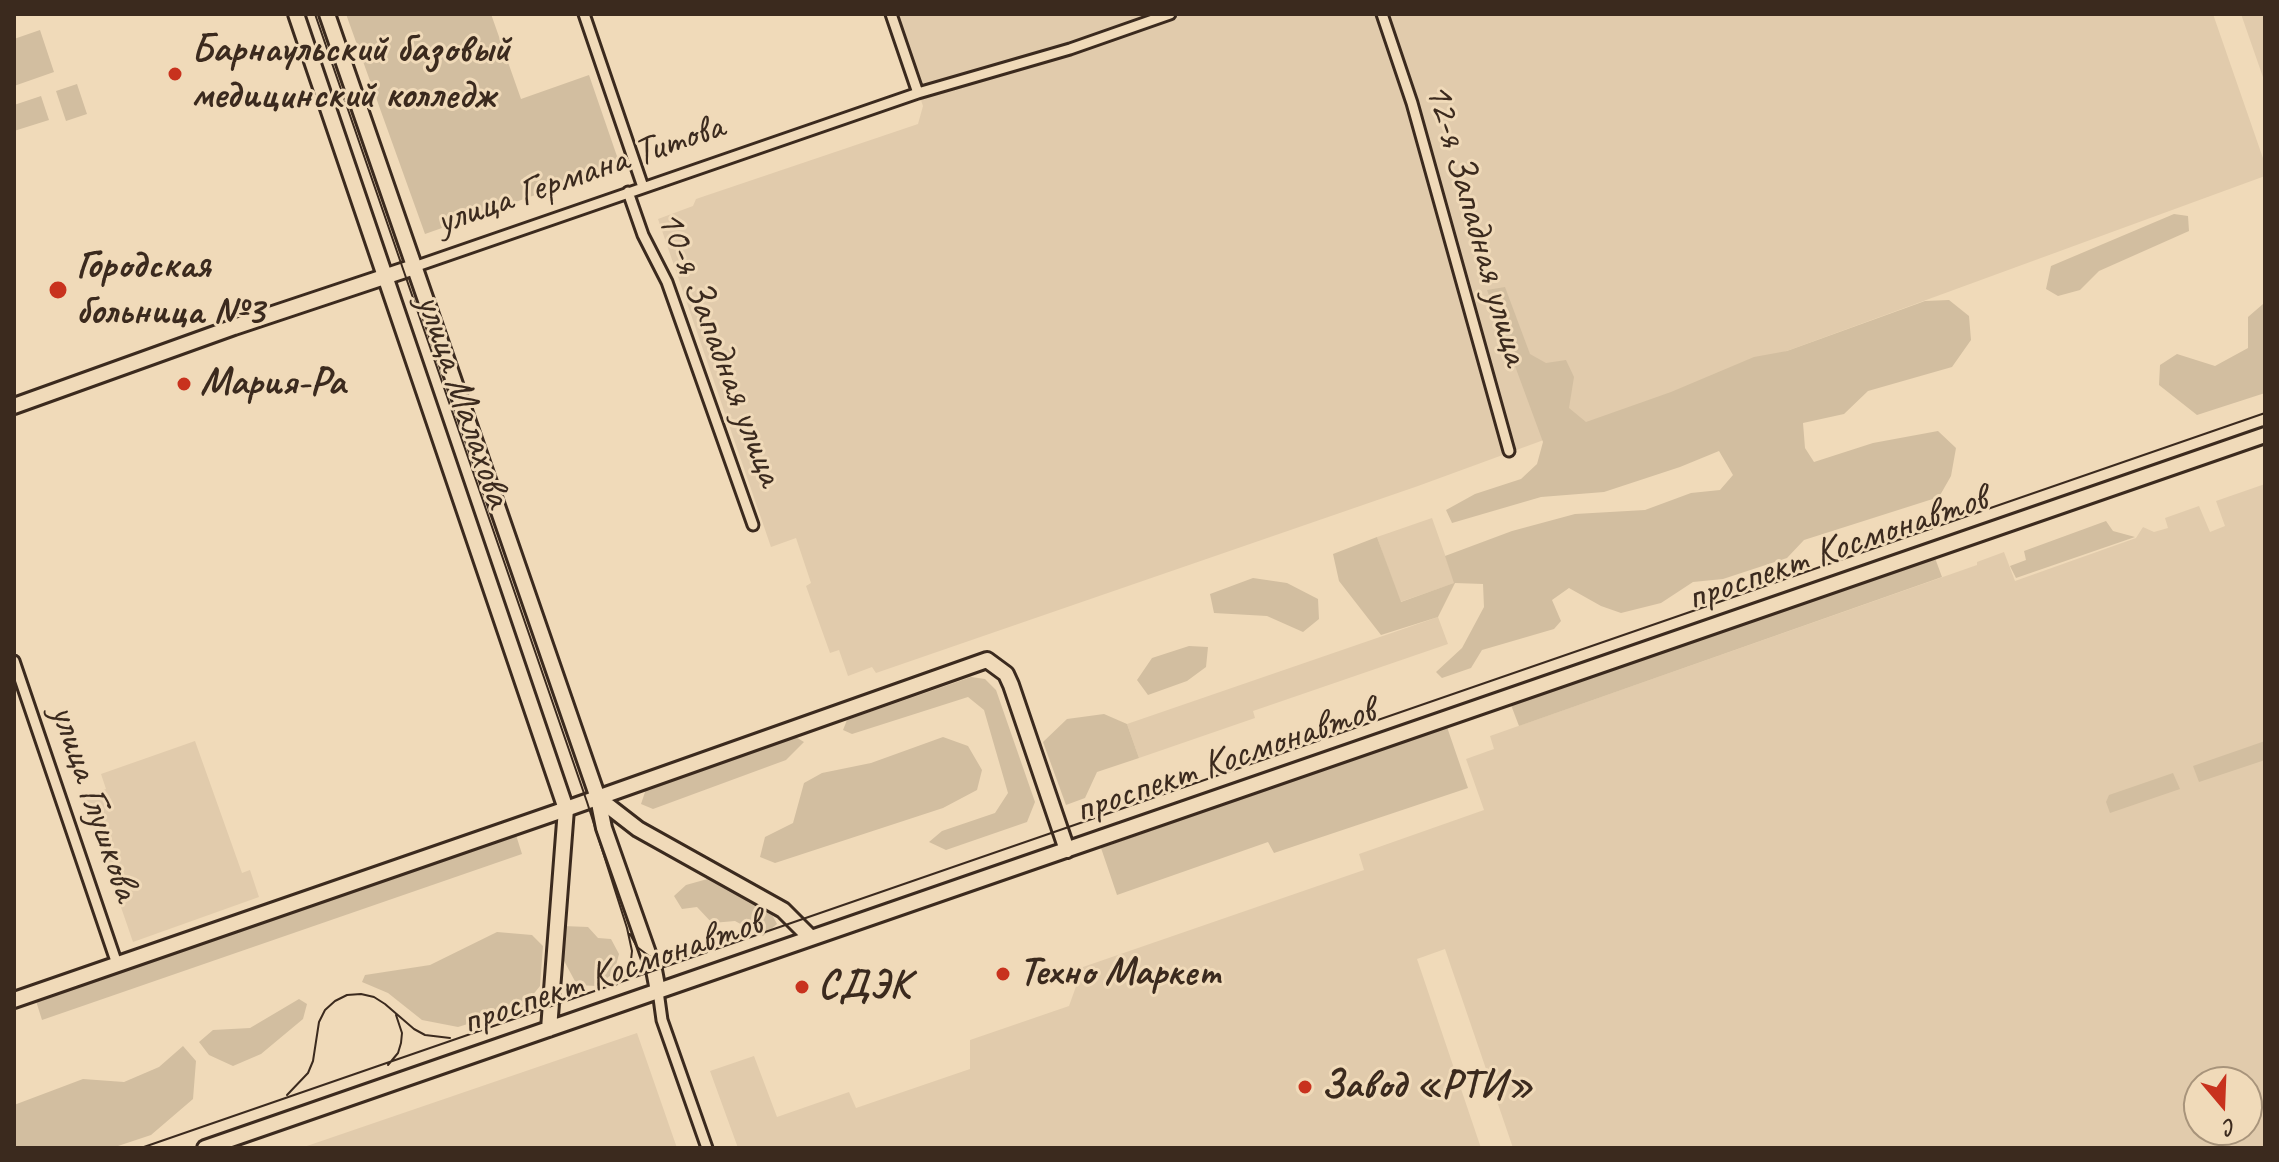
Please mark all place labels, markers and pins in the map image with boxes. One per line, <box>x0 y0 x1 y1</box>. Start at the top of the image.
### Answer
place label: Барнаульский базовый медицинский колледж <box>191 27 510 121</box>
marker: Барнаульский базовый медицинский колледж <box>166 65 184 83</box>
place label: Городская больница №3 <box>76 243 264 337</box>
marker: Городская больница №3 <box>47 279 69 301</box>
place label: Мария-Ра <box>200 360 345 408</box>
marker: Мария-Ра <box>175 375 193 393</box>
place label: Техно Маркет <box>1019 950 1221 998</box>
place label: СДЭК <box>818 963 910 1011</box>
marker: Техно Маркет <box>994 965 1012 983</box>
marker: СДЭК <box>793 978 811 996</box>
place label: Завод «РТИ» <box>1321 1063 1533 1111</box>
marker: Завод «РТИ» <box>1296 1078 1314 1096</box>

